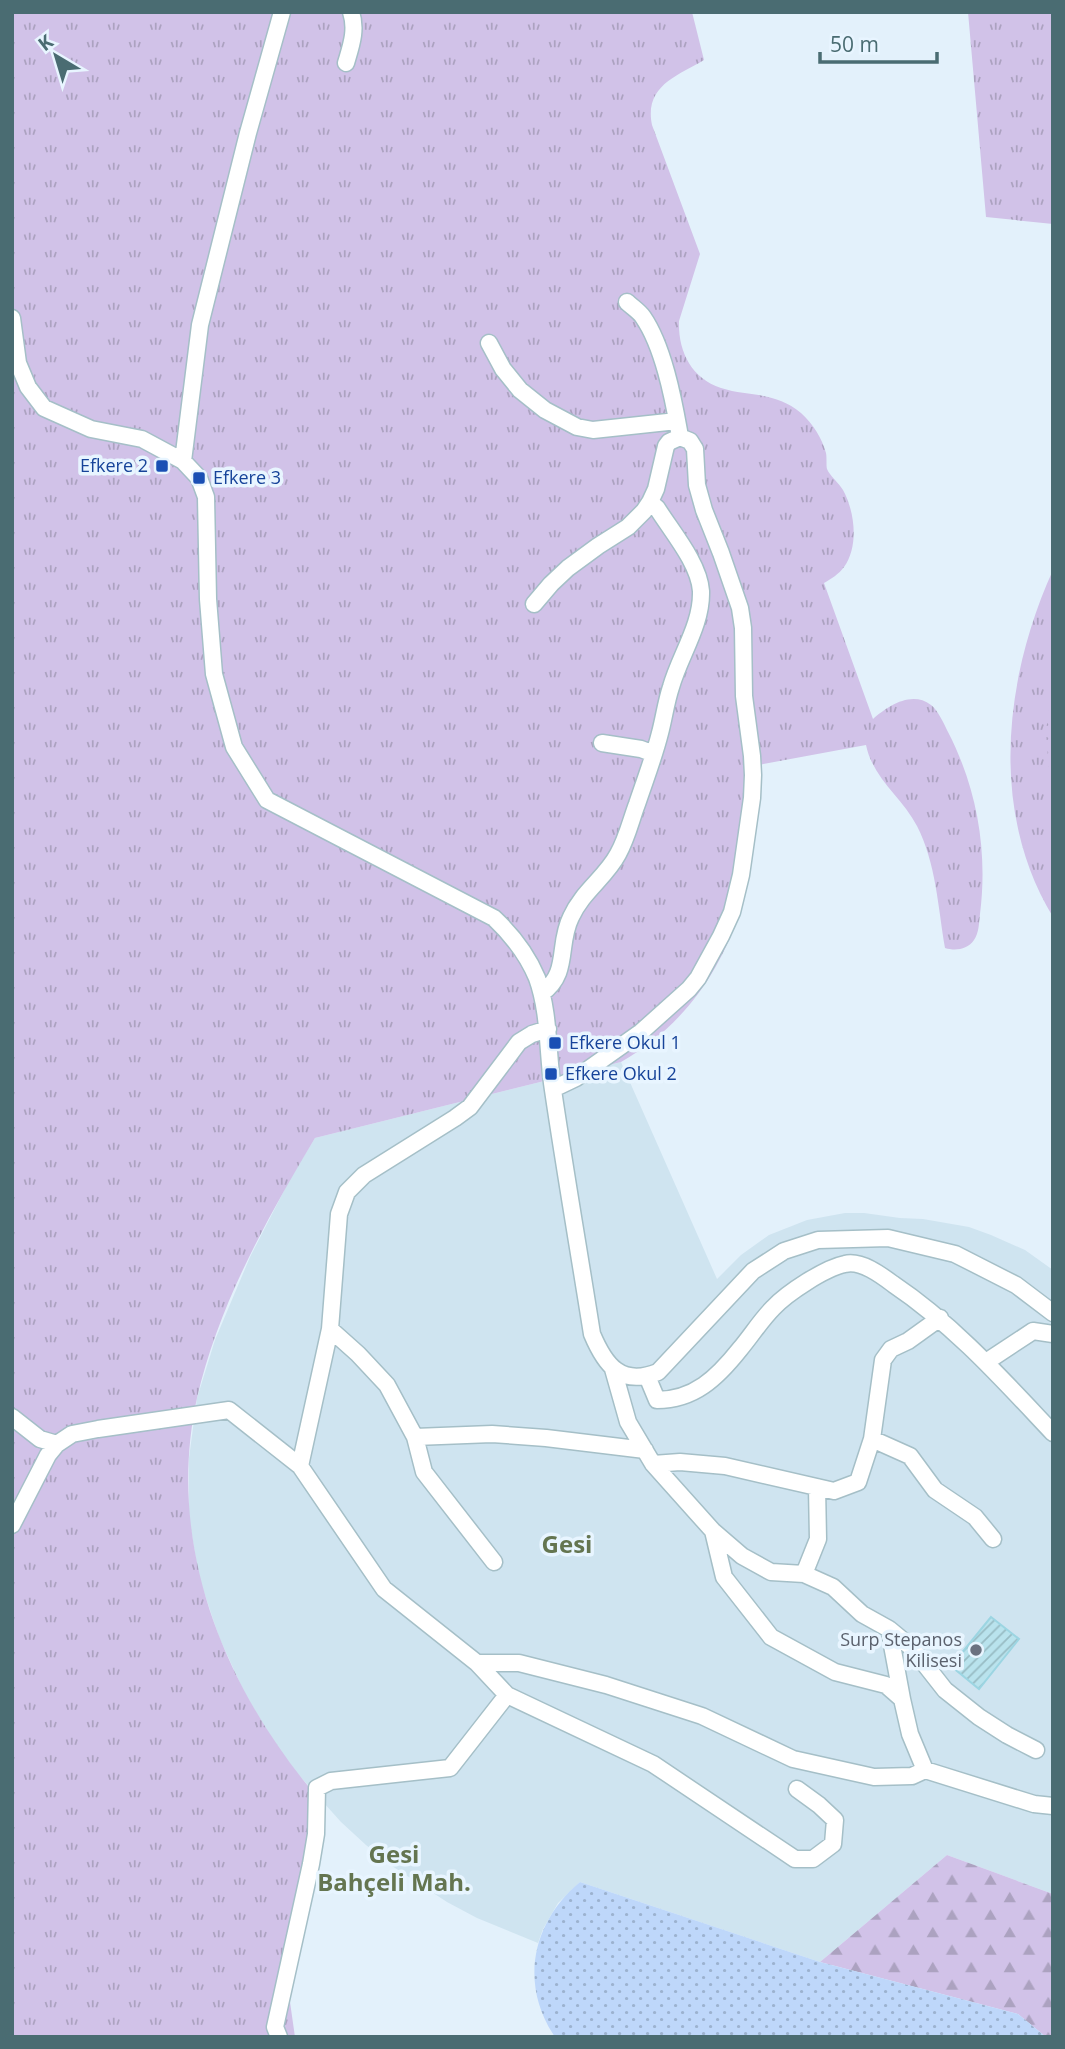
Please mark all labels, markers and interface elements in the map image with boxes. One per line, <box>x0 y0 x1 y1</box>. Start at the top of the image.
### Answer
north arrow <box>21 21 91 91</box>
scale bar <box>820 21 937 65</box>
text: K <box>33 28 59 57</box>
text: 50 m <box>830 30 879 58</box>
place label: Efkere 2 <box>80 453 148 477</box>
marker: Efkere 2 <box>154 458 170 474</box>
place label: Efkere 3 <box>213 465 281 489</box>
marker: Efkere 3 <box>191 470 207 486</box>
place label: Efkere Okul 1 <box>569 1030 681 1054</box>
marker: Efkere Okul 1 <box>547 1035 563 1051</box>
place label: Efkere Okul 2 <box>565 1061 677 1085</box>
marker: Efkere Okul 2 <box>543 1066 559 1082</box>
district label: Gesi <box>542 1527 592 1560</box>
place label: Surp Stepanos Kilisesi <box>840 1627 962 1672</box>
marker: Surp Stepanos Kilisesi <box>968 1642 984 1658</box>
district label: Gesi Bahçeli Mah. <box>317 1837 471 1898</box>

